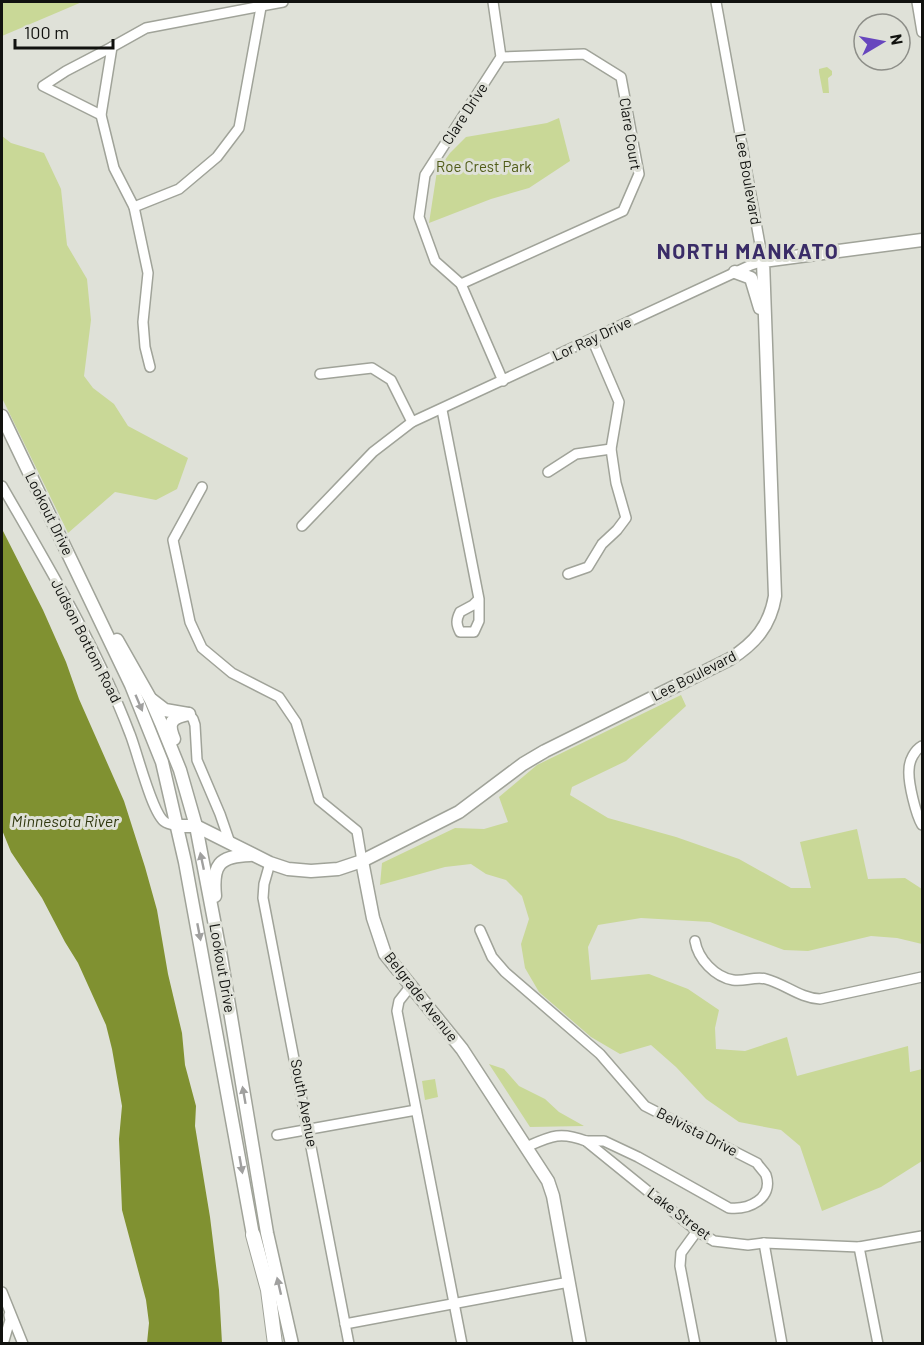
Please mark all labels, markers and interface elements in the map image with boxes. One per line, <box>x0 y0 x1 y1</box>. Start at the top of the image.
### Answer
scale bar <box>15 12 112 50</box>
north arrow <box>852 12 912 72</box>
text: 100 m <box>24 21 69 43</box>
text: N <box>887 32 908 46</box>
street label: Clare Drive <box>438 79 491 148</box>
street label: Clare Court <box>616 96 646 171</box>
street label: Lee Boulevard <box>732 132 766 226</box>
park label: Roe Crest Park <box>436 157 532 175</box>
district label: NORTH MANKATO <box>657 238 839 263</box>
street label: Lor Ray Drive <box>549 312 634 364</box>
street label: Lookout Drive <box>22 469 78 558</box>
street label: Judson Bottom Road <box>48 576 126 705</box>
street label: Lee Boulevard <box>648 646 739 704</box>
one-way arrow <box>134 695 144 713</box>
water label: Minnesota River <box>11 811 120 830</box>
one-way arrow <box>197 852 207 871</box>
street label: Lookout Drive <box>206 922 240 1014</box>
one-way arrow <box>195 923 204 942</box>
street label: Belgrade Avenue <box>381 948 462 1045</box>
street label: South Avenue <box>288 1057 322 1148</box>
one-way arrow <box>239 1085 248 1104</box>
street label: Belvista Drive <box>654 1103 741 1159</box>
one-way arrow <box>237 1156 246 1175</box>
street label: Lake Street <box>644 1183 715 1243</box>
one-way arrow <box>274 1277 283 1296</box>

